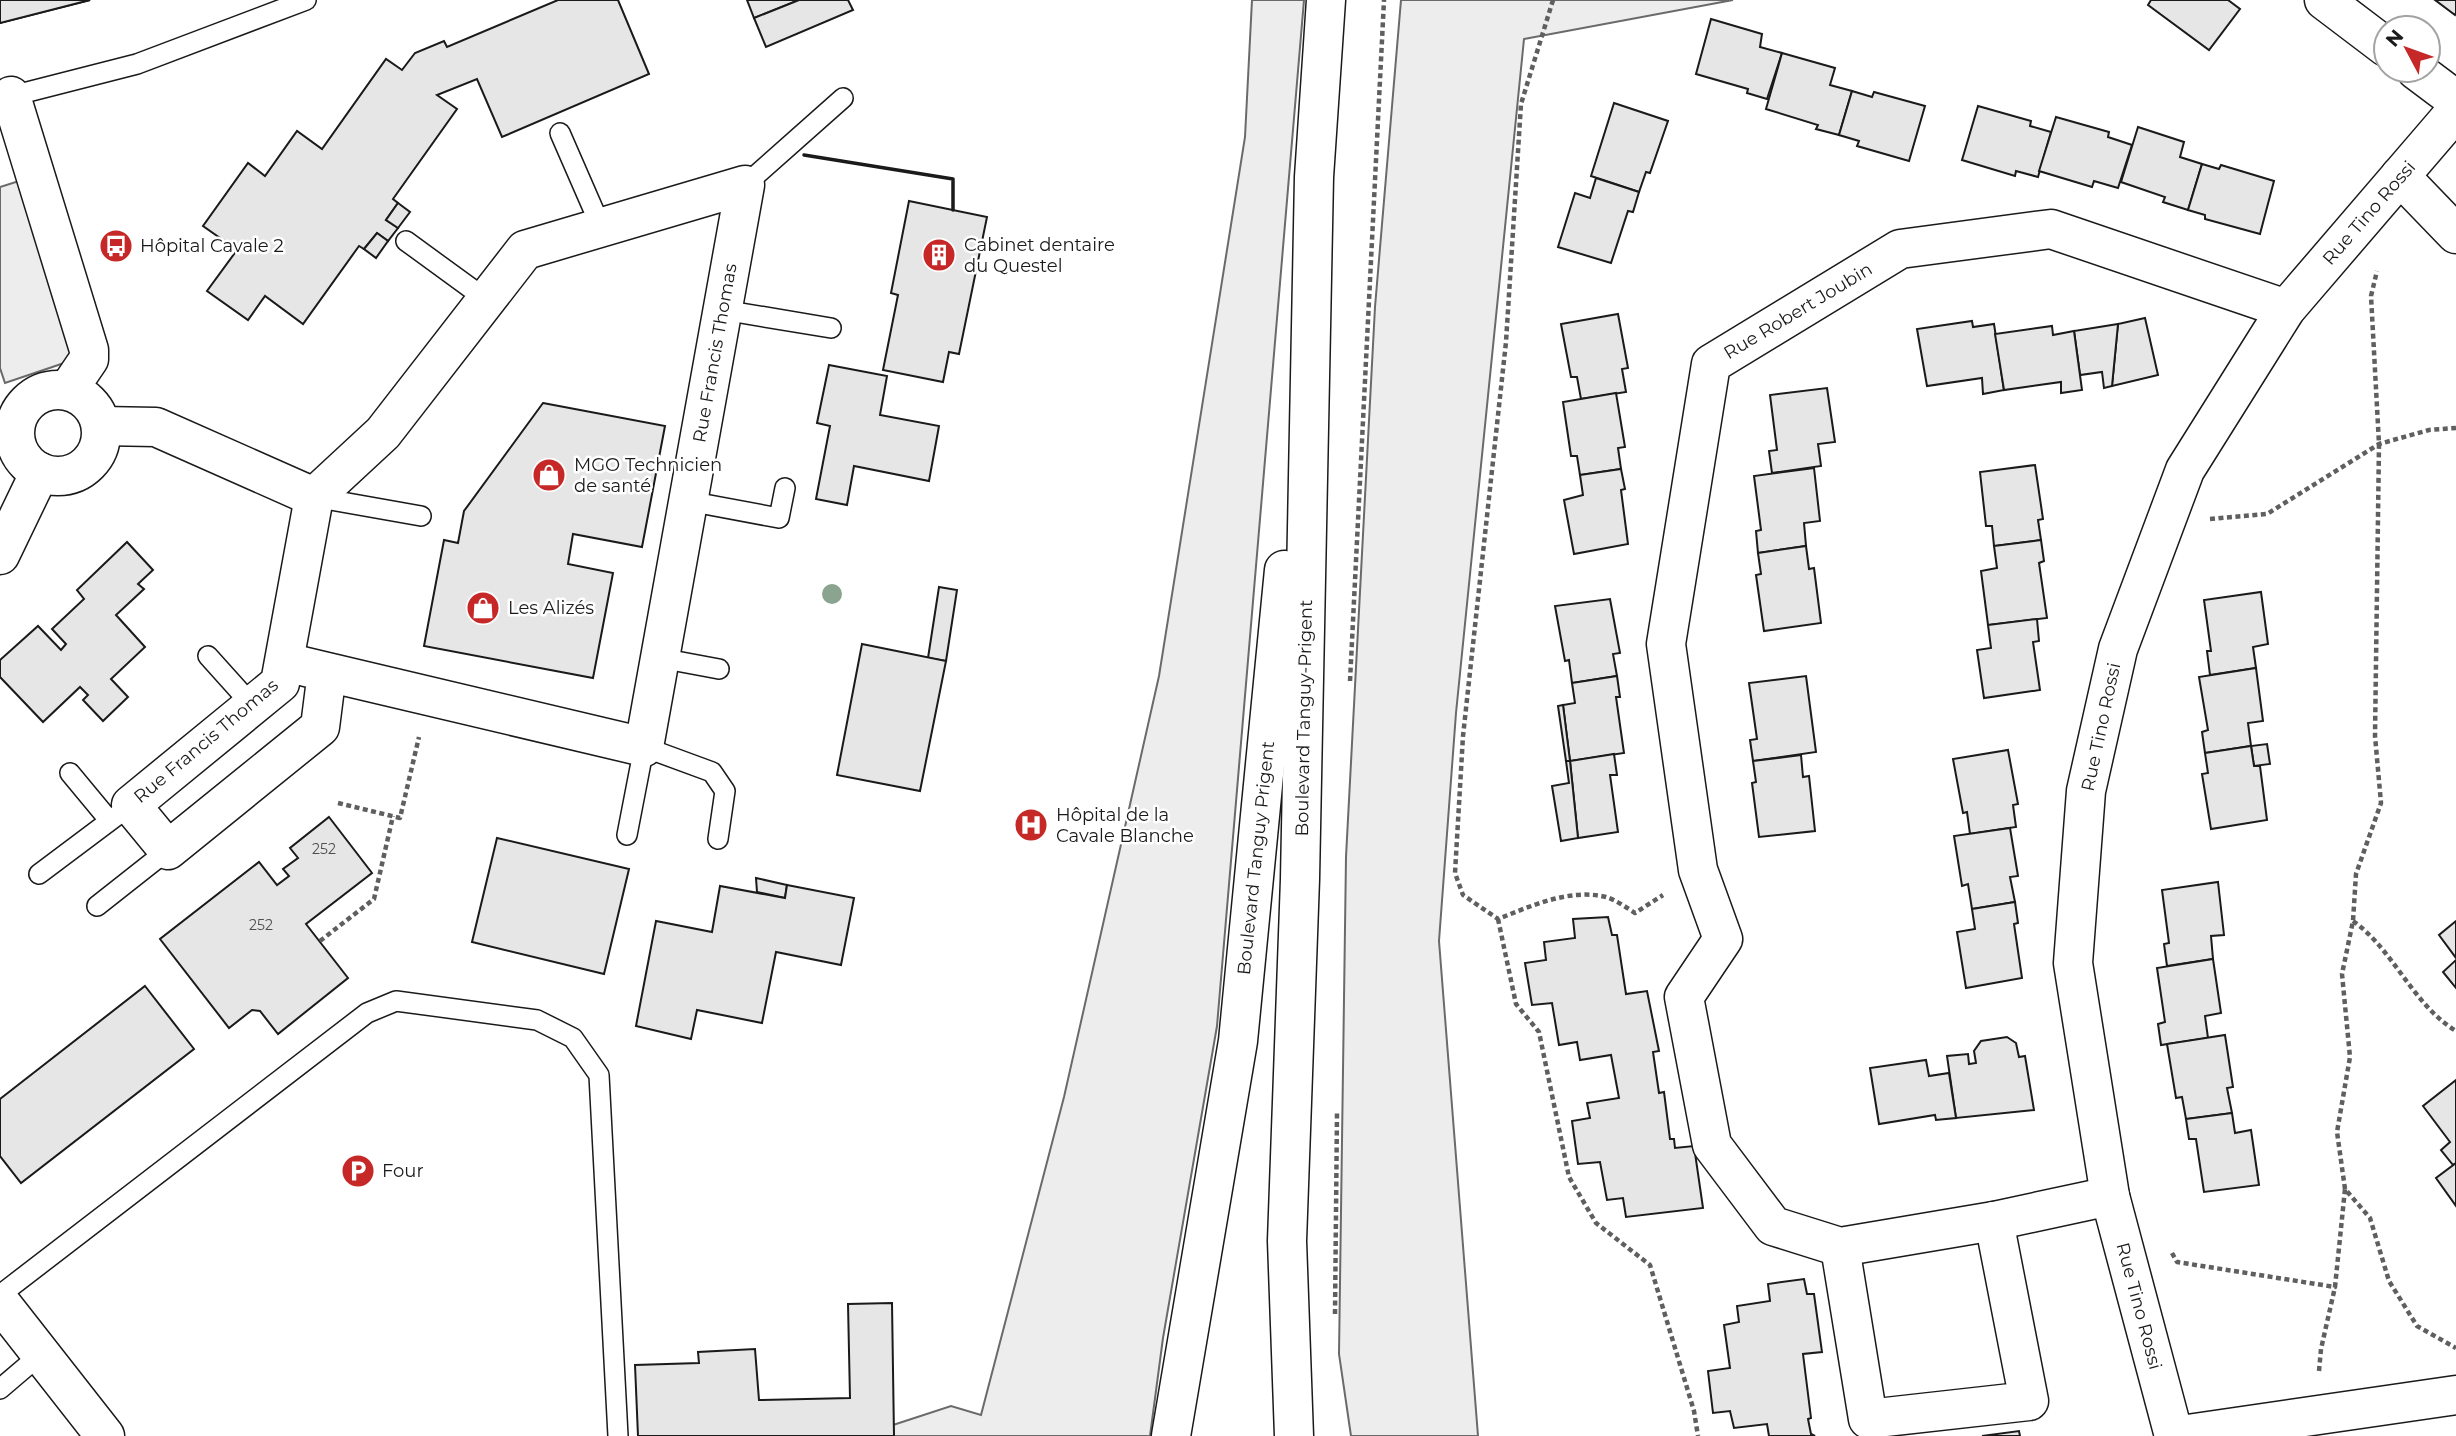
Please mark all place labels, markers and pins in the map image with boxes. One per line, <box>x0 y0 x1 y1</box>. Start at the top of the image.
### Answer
bus stop icon: Hôpital Cavale 2 <box>97 227 135 265</box>
place label: Cabinet dentaire du Questel <box>964 234 1115 277</box>
place label: Hôpital Cavale 2 <box>140 235 284 257</box>
building icon: Cabinet dentaire du Questel <box>920 236 958 274</box>
place label: MGO Technicien de santé <box>574 454 722 497</box>
shop icon: MGO Technicien de santé <box>530 456 568 494</box>
shop icon: Les Alizés <box>464 589 502 627</box>
place label: Les Alizés <box>508 597 594 619</box>
place label: Hôpital de la Cavale Blanche <box>1056 804 1194 847</box>
hospital icon: Hôpital de la Cavale Blanche <box>1012 806 1050 844</box>
parking icon: Four <box>339 1152 377 1190</box>
place label: Four <box>382 1160 424 1182</box>

